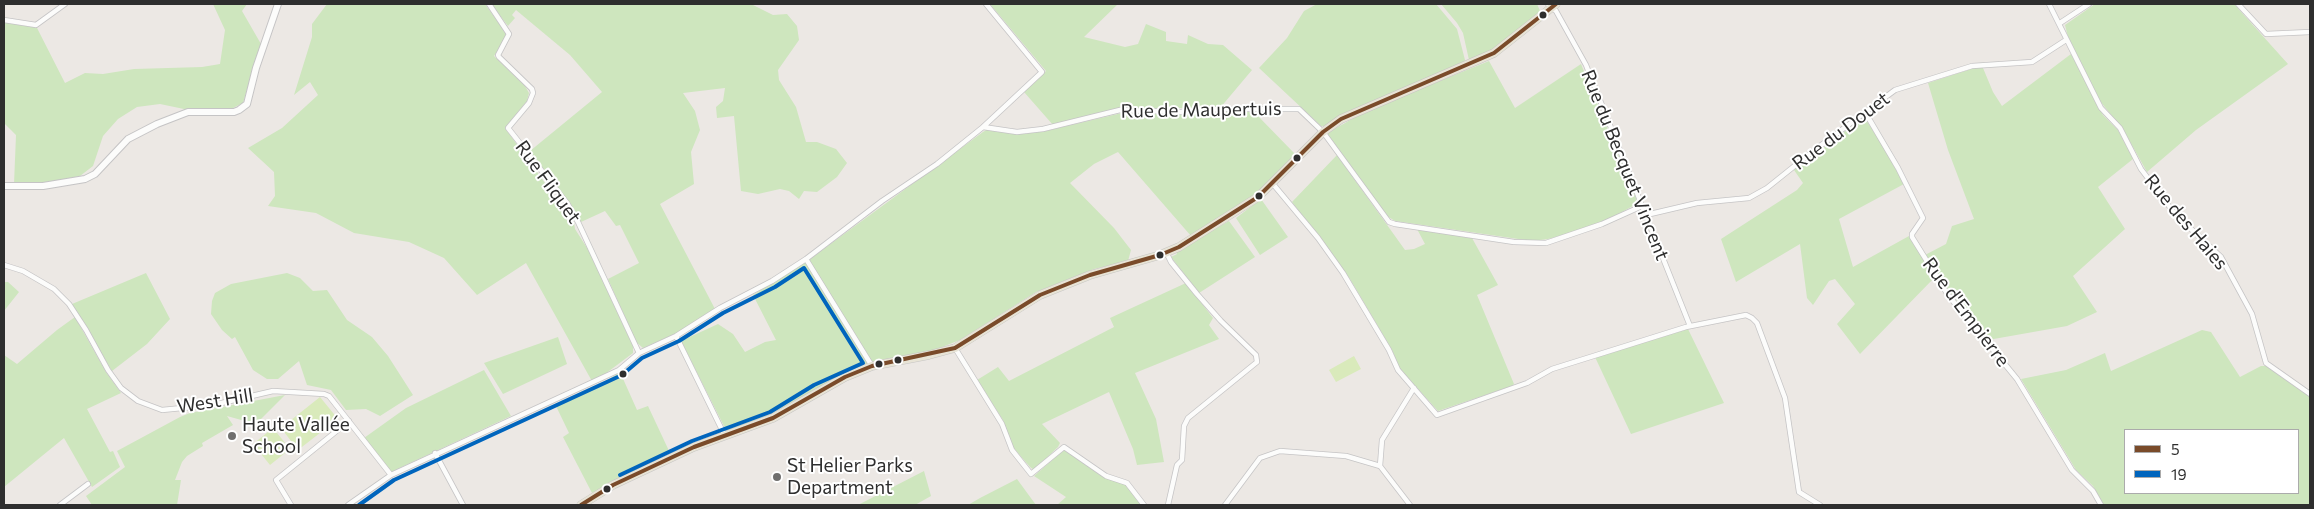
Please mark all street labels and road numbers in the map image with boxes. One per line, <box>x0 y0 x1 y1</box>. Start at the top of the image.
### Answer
street label: Rue du Becquet Vincent <box>1576 66 1674 264</box>
street label: Rue du Douet <box>1788 87 1894 175</box>
street label: Rue de Maupertuis <box>1120 97 1282 123</box>
street label: Rue Fliquet <box>510 136 586 228</box>
street label: Rue des Haies <box>2139 170 2233 274</box>
street label: Rue d'Empierre <box>1918 253 2014 371</box>
street label: West Hill <box>175 384 255 418</box>

